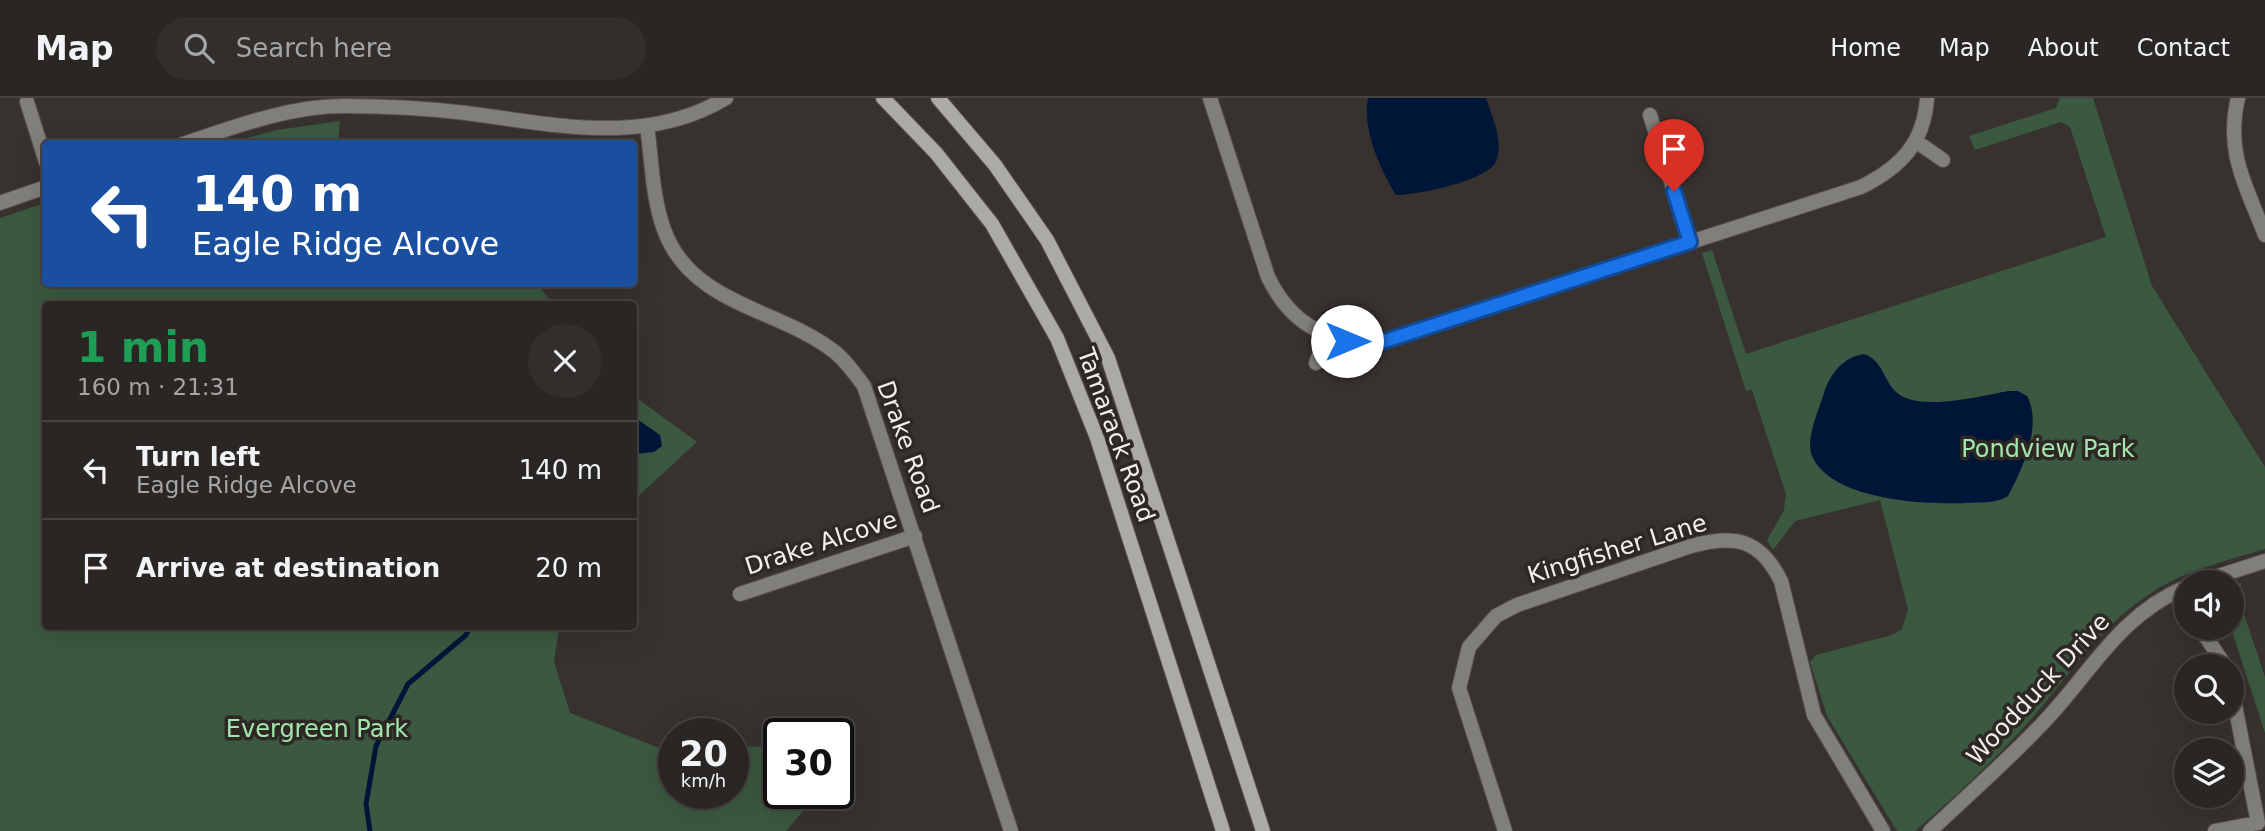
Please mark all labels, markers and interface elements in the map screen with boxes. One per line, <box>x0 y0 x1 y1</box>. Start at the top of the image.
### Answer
search box <box>156 17 646 80</box>
text: Map <box>35 29 114 68</box>
icon: search <box>180 29 218 67</box>
text: Search here <box>236 33 392 63</box>
text: Home <box>1830 34 1901 62</box>
text: Map <box>1939 34 1990 62</box>
text: About <box>2028 34 2099 62</box>
text: Contact <box>2137 34 2230 62</box>
pin <box>1644 119 1704 191</box>
icon: arrive <box>1655 130 1693 168</box>
text: 140 m <box>192 166 362 223</box>
icon: left <box>77 168 168 259</box>
text: Eagle Ridge Alcove <box>192 225 499 263</box>
position arrow <box>1310 304 1384 378</box>
text: 1 min <box>77 323 209 372</box>
button: close <box>528 324 602 398</box>
street label: Tamarack Road <box>1071 343 1160 526</box>
text: 160 m · 21:31 <box>77 374 239 400</box>
street label: Drake Road <box>871 377 945 517</box>
park label: Pondview Park <box>1961 435 2135 463</box>
text: Turn left <box>136 442 260 472</box>
icon: left <box>77 451 115 489</box>
text: 140 m <box>519 455 602 485</box>
text: Eagle Ridge Alcove <box>136 472 357 498</box>
street label: Drake Alcove <box>741 505 901 581</box>
street label: Kingfisher Lane <box>1524 508 1710 590</box>
icon: arrive <box>77 549 115 587</box>
text: Arrive at destination <box>136 553 440 583</box>
text: 20 m <box>535 553 602 583</box>
map controls <box>2174 570 2244 808</box>
button: sound <box>2174 570 2244 640</box>
street label: Woodduck Drive <box>1961 608 2115 770</box>
button: search <box>2174 654 2244 724</box>
park label: Evergreen Park <box>226 715 408 743</box>
speed limit sign: 30 <box>763 718 854 809</box>
text: 20 <box>679 734 728 774</box>
button: layers <box>2174 738 2244 808</box>
text: km/h <box>681 770 726 791</box>

